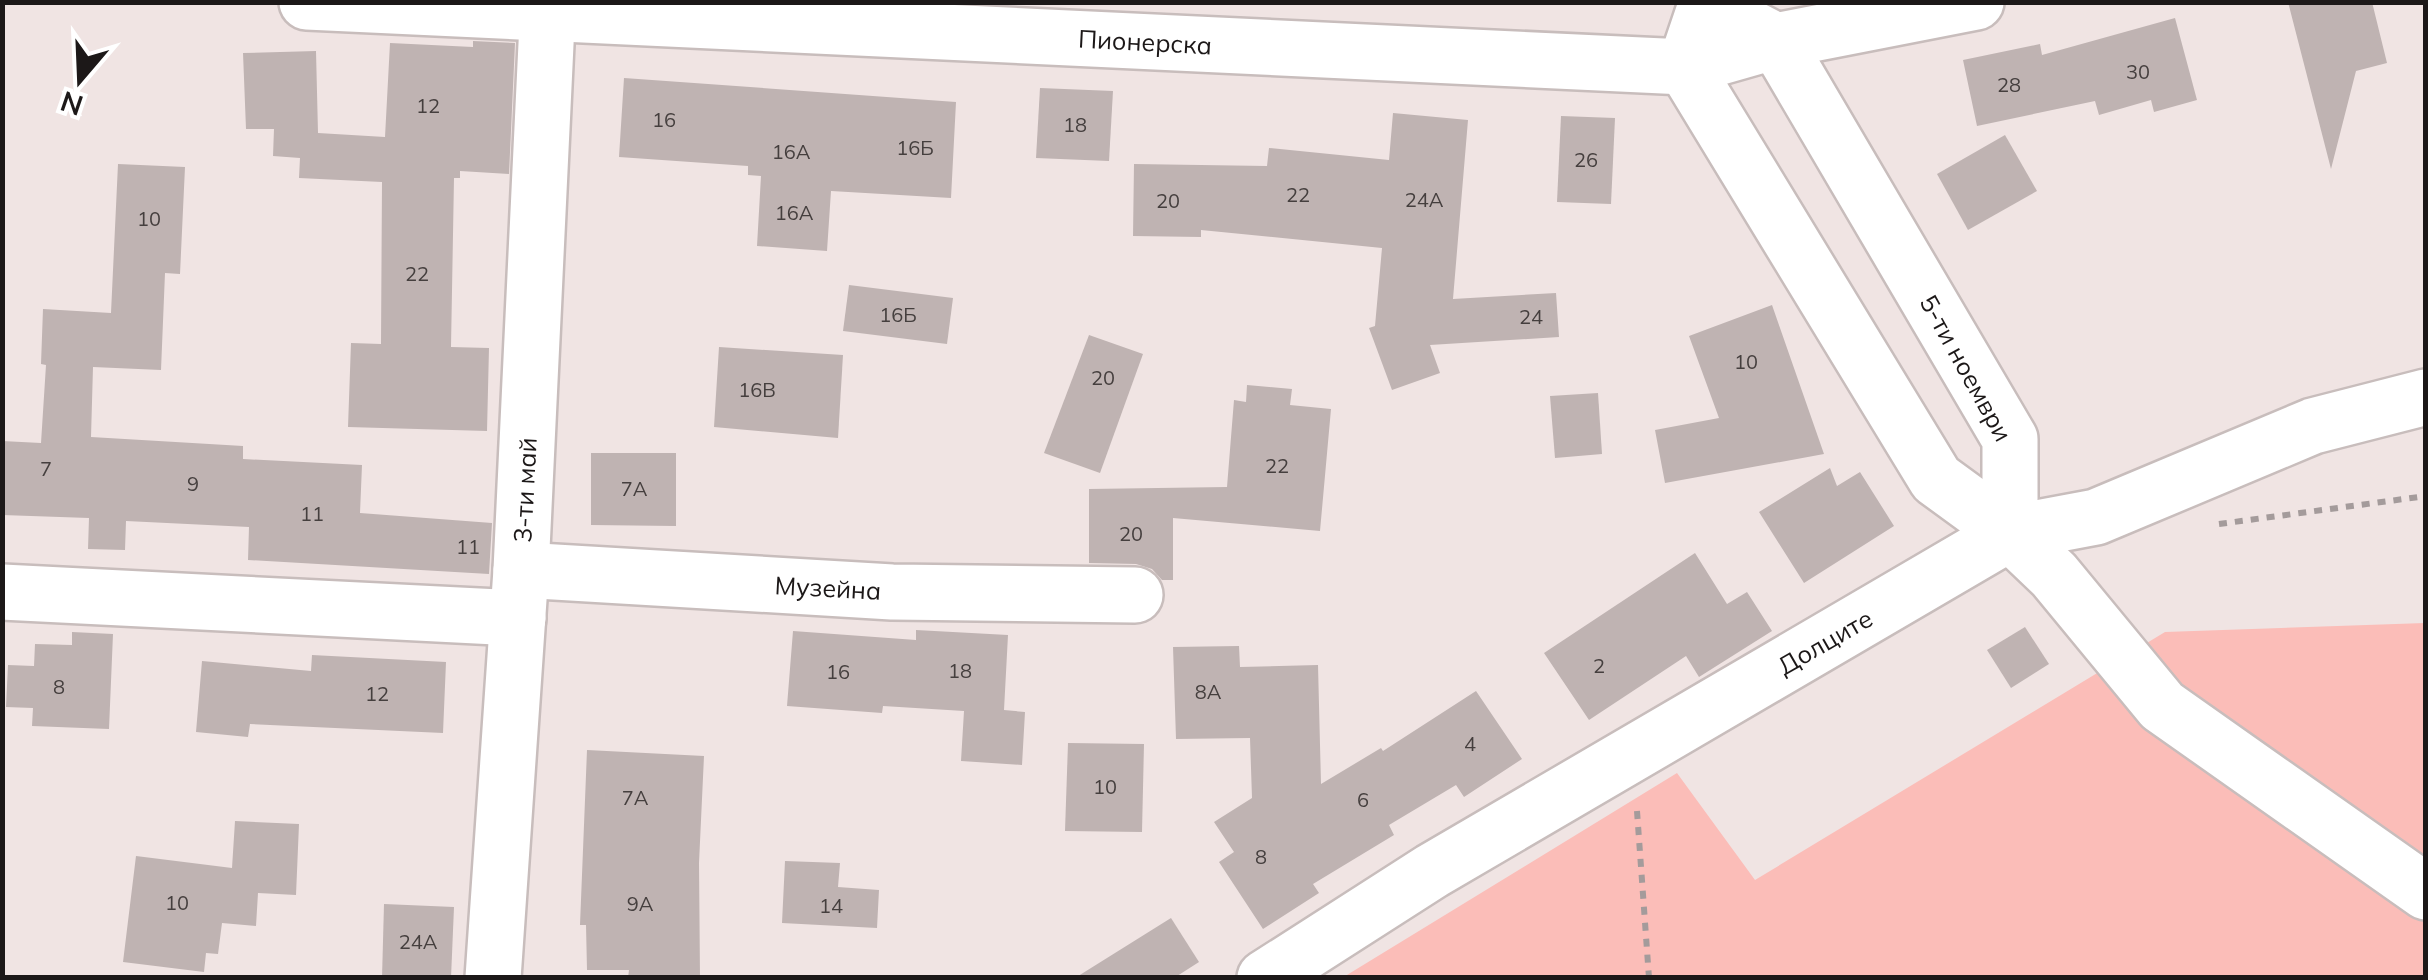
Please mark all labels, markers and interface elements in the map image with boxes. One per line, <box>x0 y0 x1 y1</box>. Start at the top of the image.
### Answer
street label: Пионерска <box>1077 23 1213 60</box>
north arrow <box>30 30 130 130</box>
house number: 30 <box>2126 59 2150 84</box>
house number: 28 <box>1997 72 2021 97</box>
text: N <box>56 84 87 124</box>
house number: 12 <box>416 93 440 118</box>
house number: 16 <box>652 107 676 132</box>
house number: 18 <box>1063 112 1087 137</box>
house number: 16Б <box>896 135 934 160</box>
house number: 16А <box>772 139 811 164</box>
house number: 26 <box>1574 147 1598 172</box>
house number: 22 <box>1286 182 1310 207</box>
house number: 24А <box>1405 187 1444 212</box>
house number: 20 <box>1156 188 1180 213</box>
house number: 16А <box>775 200 814 225</box>
house number: 10 <box>137 206 161 231</box>
house number: 22 <box>405 261 429 286</box>
street label: 5-ти ноември <box>1913 289 2019 446</box>
house number: 16Б <box>879 302 917 327</box>
house number: 24 <box>1519 304 1543 329</box>
house number: 10 <box>1734 349 1758 374</box>
house number: 20 <box>1091 365 1115 390</box>
house number: 16В <box>738 377 776 402</box>
street label: 3-ти май <box>506 437 543 543</box>
house number: 22 <box>1265 453 1289 478</box>
house number: 7 <box>40 456 52 481</box>
house number: 9 <box>187 471 199 496</box>
house number: 7А <box>621 476 648 501</box>
house number: 11 <box>300 501 324 526</box>
house number: 20 <box>1119 521 1143 546</box>
house number: 11 <box>456 534 480 559</box>
street label: Музейна <box>774 569 882 606</box>
street label: Долците <box>1772 602 1878 681</box>
house number: 2 <box>1593 653 1605 678</box>
house number: 18 <box>948 658 972 683</box>
house number: 16 <box>826 659 850 684</box>
house number: 8 <box>53 674 65 699</box>
house number: 8А <box>1195 679 1222 704</box>
house number: 12 <box>365 681 389 706</box>
house number: 4 <box>1464 731 1476 756</box>
house number: 10 <box>1093 774 1117 799</box>
house number: 7А <box>622 785 649 810</box>
house number: 6 <box>1357 787 1369 812</box>
house number: 8 <box>1255 844 1267 869</box>
house number: 10 <box>165 890 189 915</box>
house number: 9А <box>627 891 654 916</box>
house number: 14 <box>819 893 843 918</box>
house number: 24А <box>399 929 438 954</box>

